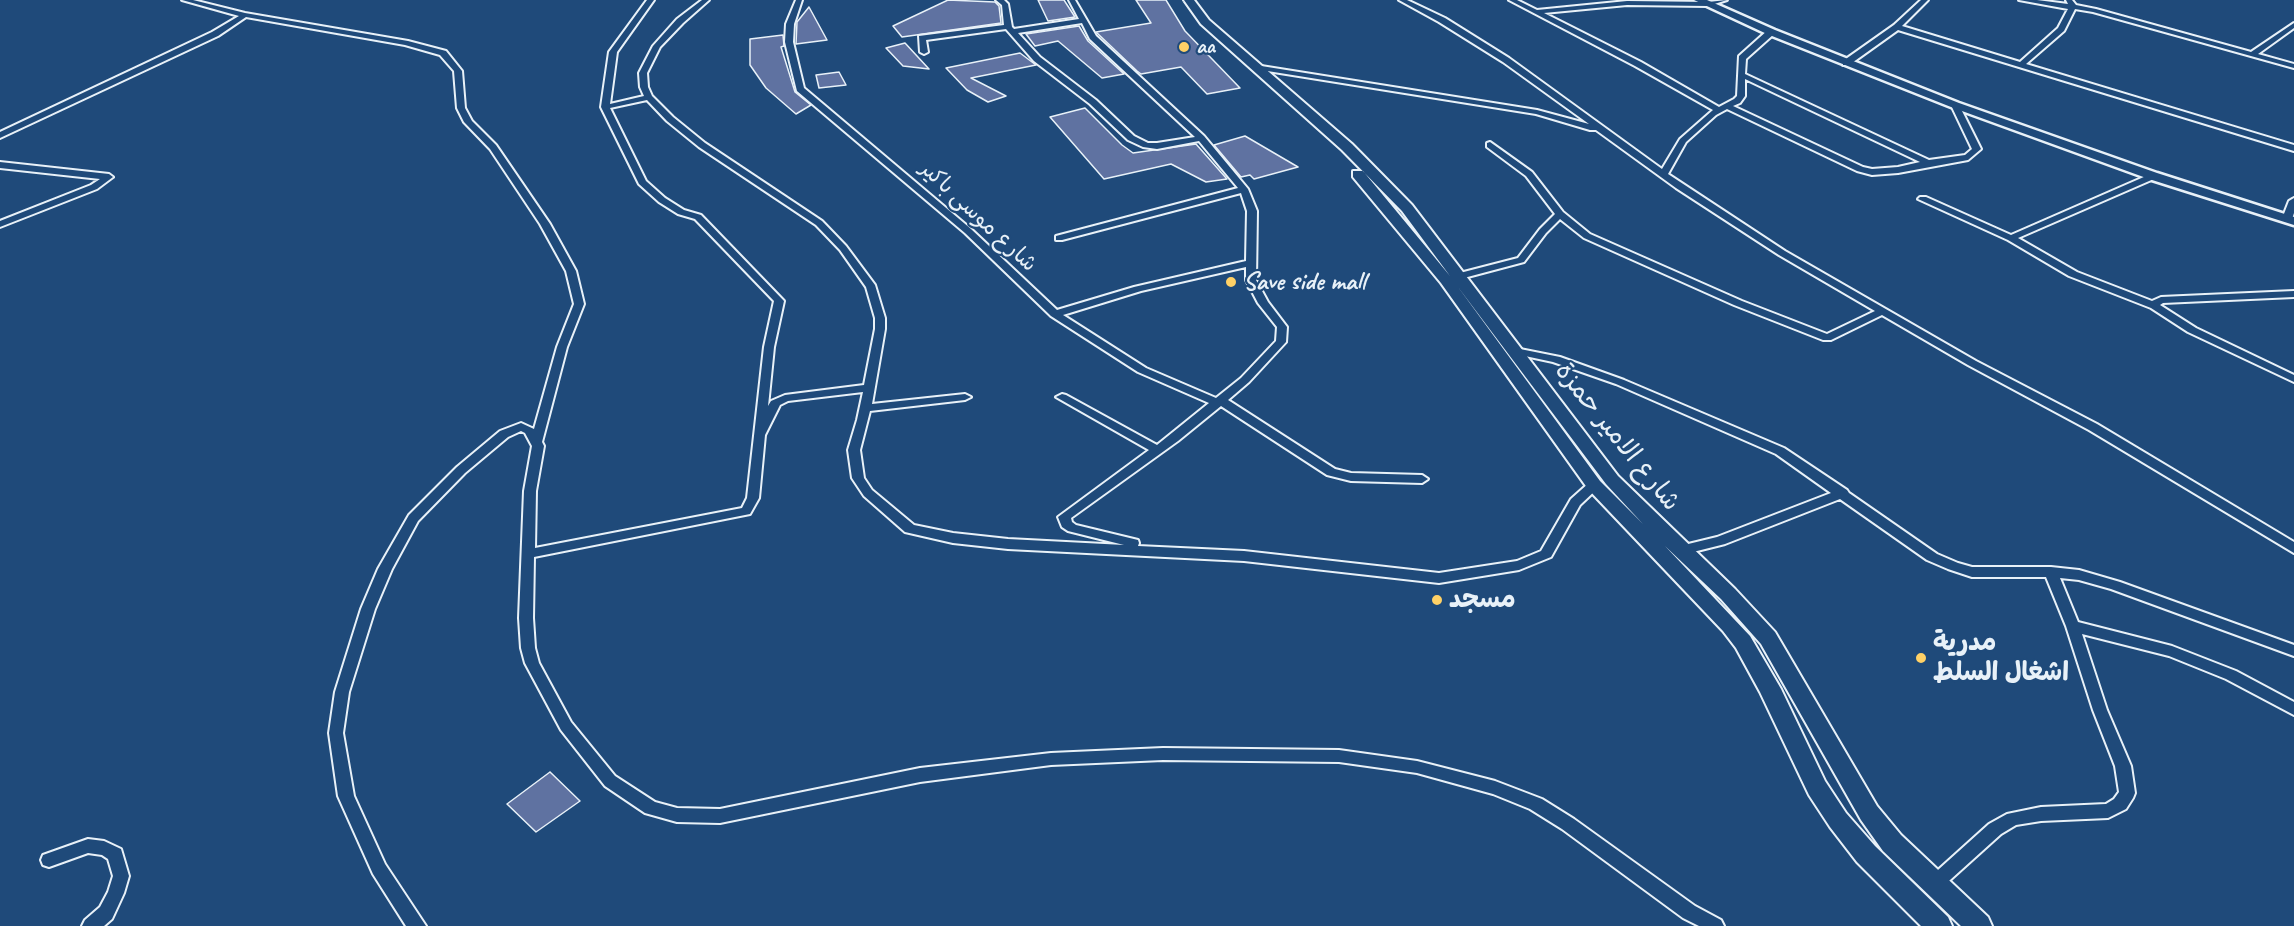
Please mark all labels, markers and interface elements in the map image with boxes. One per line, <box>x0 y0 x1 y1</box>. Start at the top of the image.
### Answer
place label: aa <box>1196 34 1215 60</box>
marker: aa <box>1177 40 1191 54</box>
street label: شارع موسى باكير <box>914 156 1042 278</box>
place label: Save side mall <box>1243 266 1366 298</box>
marker: Save side mall <box>1224 275 1238 289</box>
street label: شارع الامير حمزة <box>1548 356 1686 518</box>
place label: مسجد <box>1449 584 1516 616</box>
marker: مسجد <box>1430 593 1444 607</box>
place label: مدرية اشغال السلط <box>1933 627 2069 688</box>
marker: مدرية اشغال السلط <box>1914 651 1928 665</box>

